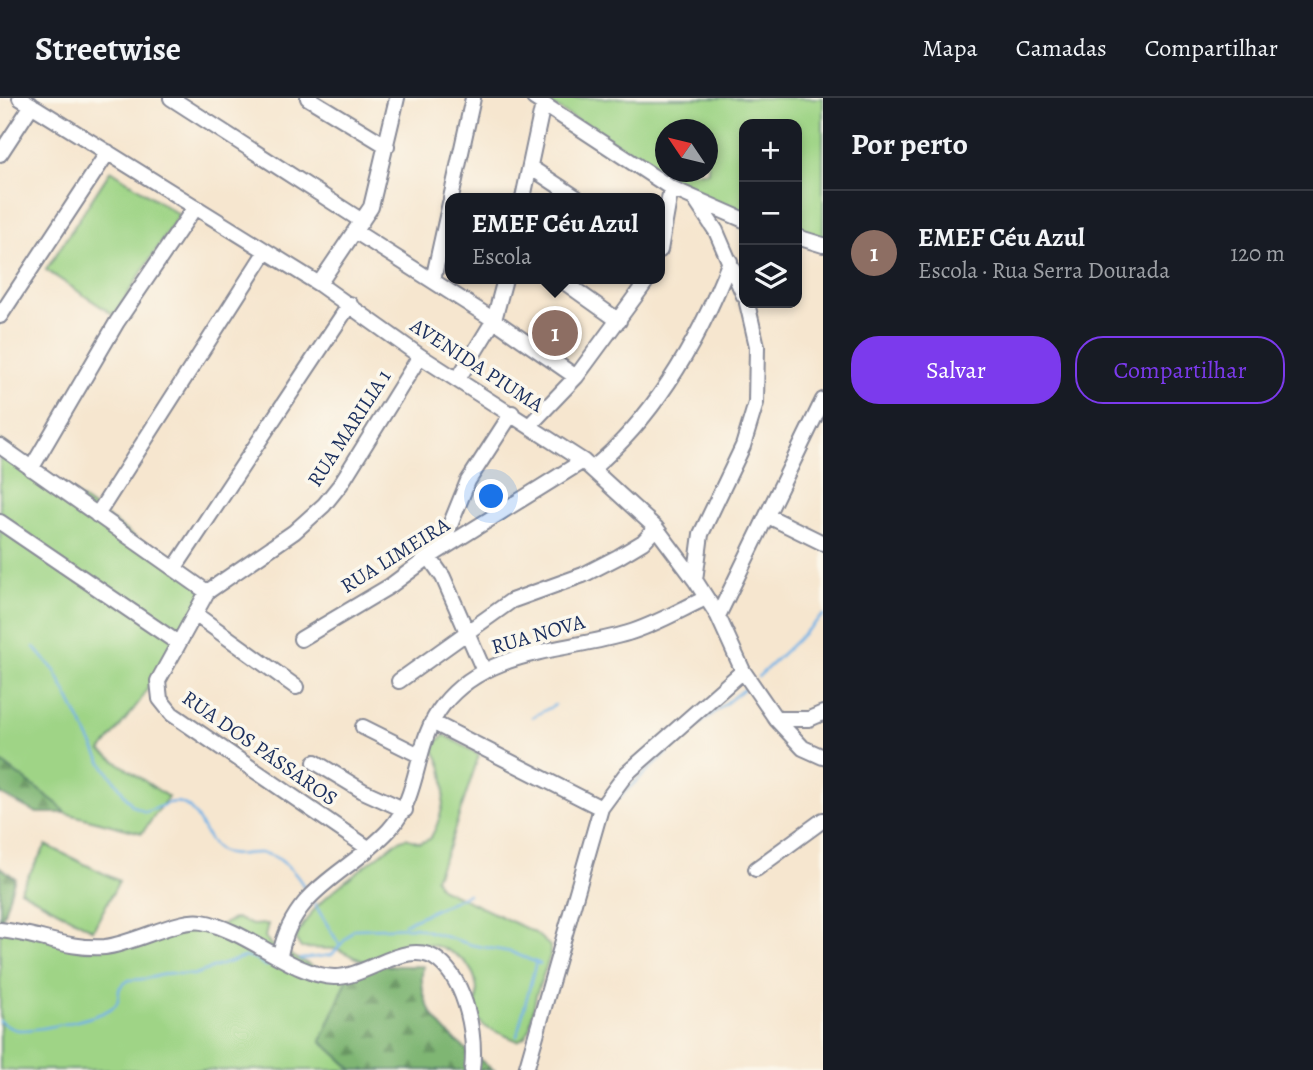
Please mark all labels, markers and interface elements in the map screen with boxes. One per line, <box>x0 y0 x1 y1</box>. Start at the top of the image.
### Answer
text: Streetwise <box>35 26 181 71</box>
text: Mapa <box>923 32 978 64</box>
text: Camadas <box>1016 32 1107 64</box>
text: Compartilhar <box>1145 32 1278 64</box>
north arrow <box>655 119 718 182</box>
map controls <box>739 119 802 308</box>
button: + <box>739 119 802 182</box>
text: Por perto <box>851 124 968 164</box>
button: − <box>739 182 802 245</box>
popup <box>445 193 665 284</box>
text: EMEF Céu Azul <box>472 206 638 241</box>
text: EMEF Céu Azul <box>918 220 1085 255</box>
text: 1 <box>870 238 878 269</box>
text: 120 m <box>1230 238 1285 269</box>
text: Escola <box>472 241 532 272</box>
button: layers <box>739 245 802 308</box>
text: Escola · Rua Serra Dourada <box>918 255 1170 286</box>
pin: 1 <box>532 307 578 359</box>
street label: AVENIDA PIUMA <box>404 311 550 419</box>
button: Salvar <box>851 336 1061 404</box>
button: Compartilhar <box>1075 336 1285 404</box>
street label: RUA MARILIA 1 <box>301 364 397 492</box>
your location <box>474 479 508 513</box>
street label: RUA LIMEIRA <box>335 510 455 600</box>
street label: RUA NOVA <box>488 607 589 661</box>
street label: RUA DOS PÁSSAROS <box>177 684 343 812</box>

